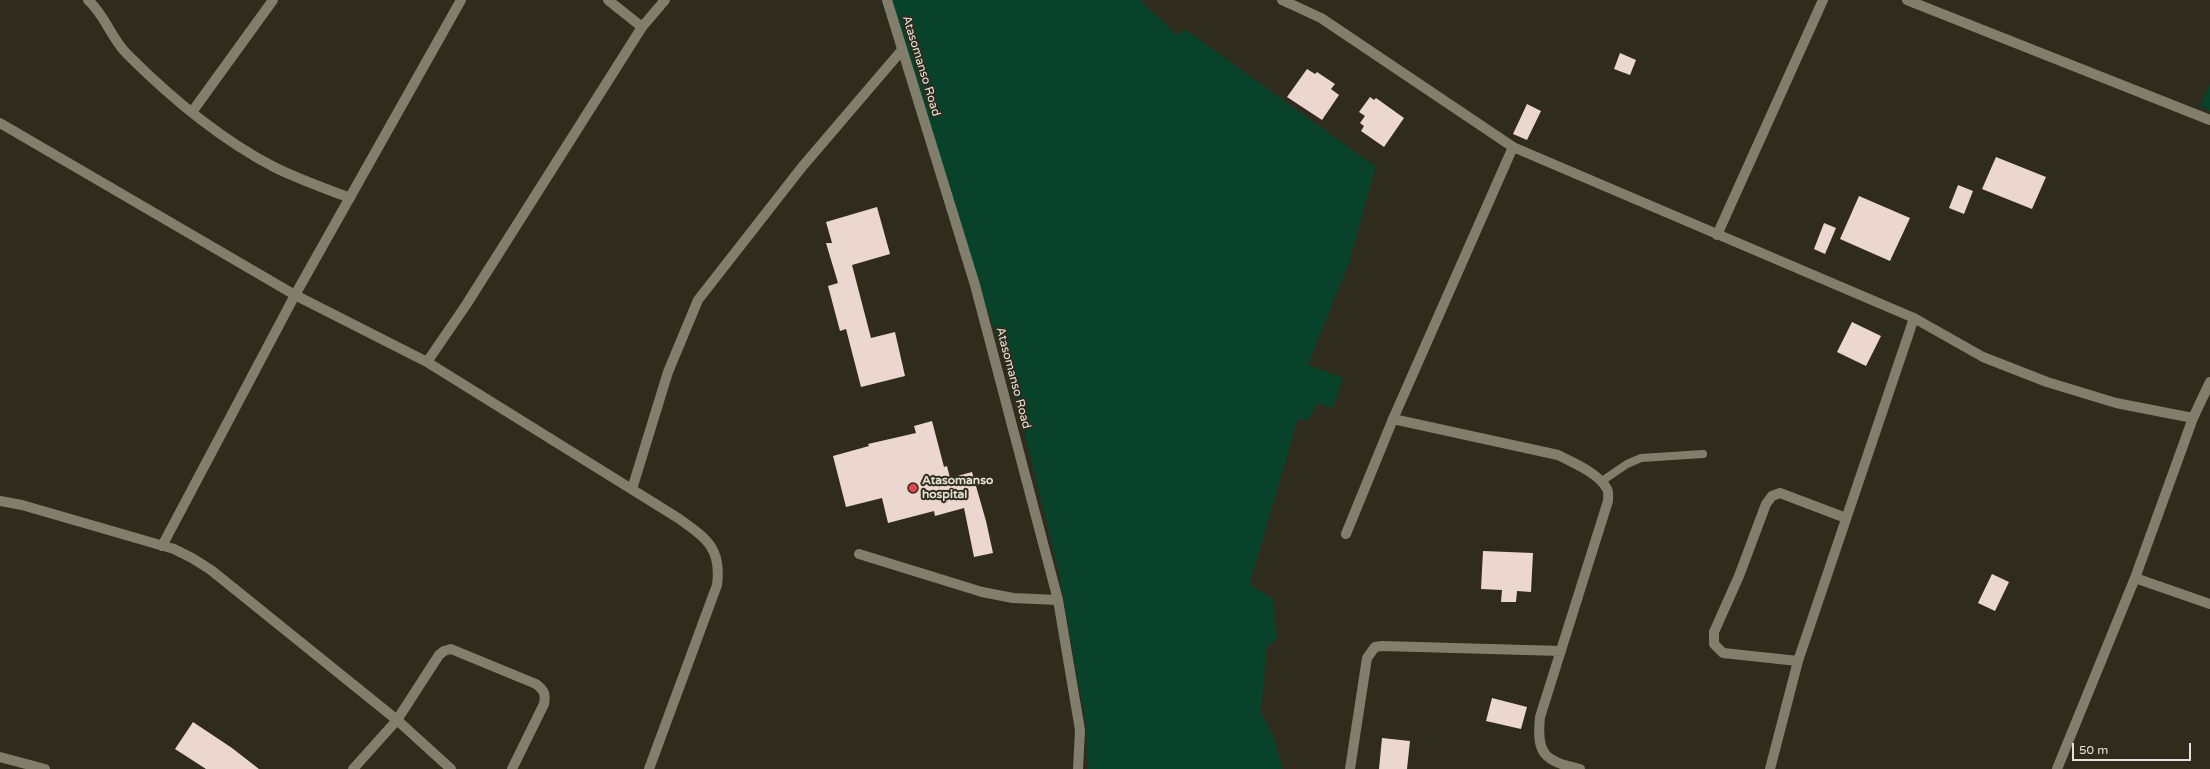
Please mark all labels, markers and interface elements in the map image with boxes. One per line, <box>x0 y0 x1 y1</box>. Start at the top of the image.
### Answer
street label: Atasomanso Road <box>899 14 943 118</box>
street label: Atasomanso Road <box>993 326 1033 430</box>
place label: Atasomanso hospital <box>922 474 993 502</box>
marker: Atasomanso hospital <box>907 482 919 494</box>
scale bar <box>2074 735 2193 761</box>
text: 50 m <box>2079 743 2108 757</box>

